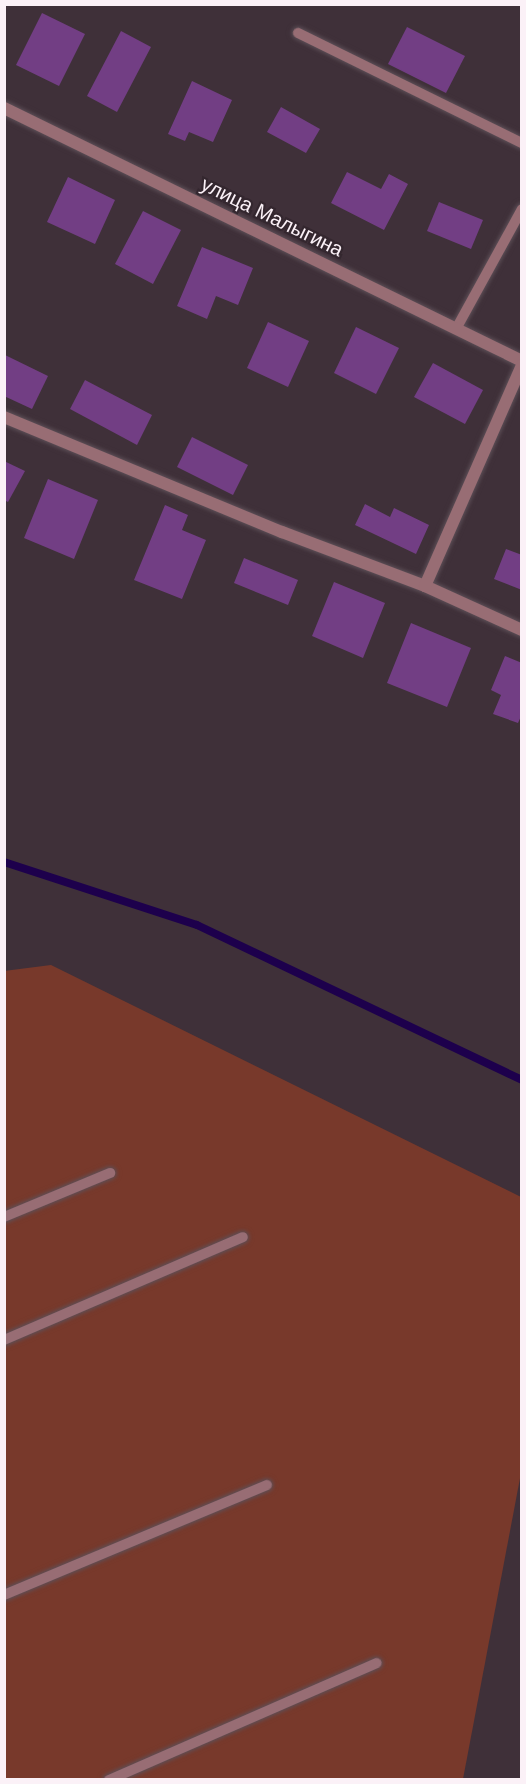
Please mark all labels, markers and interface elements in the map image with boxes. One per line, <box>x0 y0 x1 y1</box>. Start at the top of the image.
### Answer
street label: улица Малыгина <box>197 172 347 262</box>

